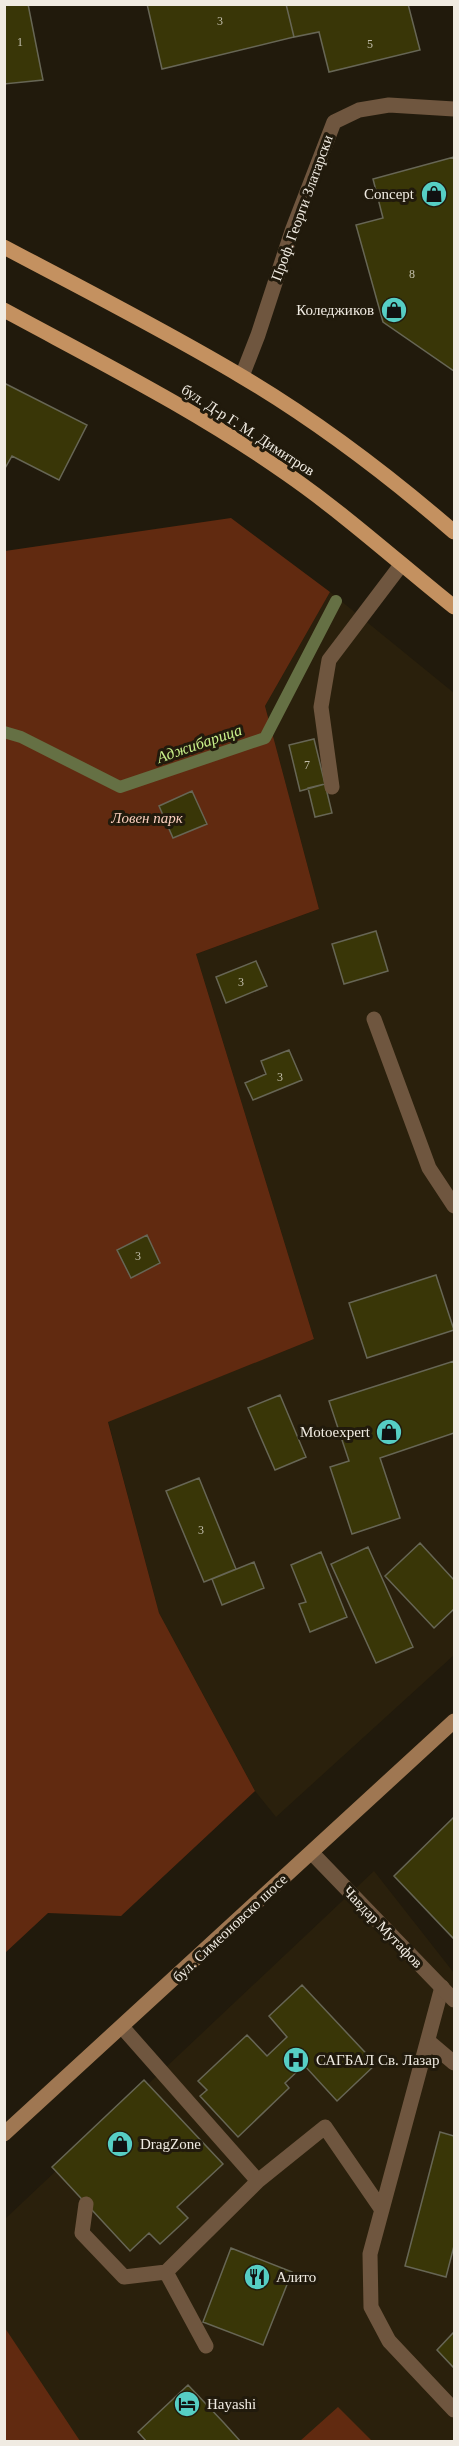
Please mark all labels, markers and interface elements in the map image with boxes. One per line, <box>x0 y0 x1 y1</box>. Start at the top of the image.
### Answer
house number: 3 <box>217 14 223 28</box>
house number: 1 <box>17 35 23 49</box>
house number: 5 <box>367 37 373 51</box>
street label: Проф. Георги Златарски <box>268 133 336 283</box>
shop icon: Concept <box>419 179 449 209</box>
place label: Concept <box>364 186 415 202</box>
house number: 8 <box>409 267 415 281</box>
shop icon: Коледжиков <box>379 295 409 325</box>
place label: Коледжиков <box>296 302 374 318</box>
street label: бул. Д-р Г. М. Димитров <box>179 381 317 479</box>
water label: Аджибарица <box>153 721 244 767</box>
house number: 7 <box>304 758 310 772</box>
park label: Ловен парк <box>110 810 184 826</box>
house number: 3 <box>238 975 244 989</box>
house number: 3 <box>277 1070 283 1084</box>
house number: 3 <box>135 1249 141 1263</box>
shop icon: Motoexpert <box>374 1417 404 1447</box>
place label: Motoexpert <box>300 1424 371 1440</box>
house number: 3 <box>198 1523 204 1537</box>
street label: бул. Симеоновско шосе <box>170 1871 291 1985</box>
street label: Чавдар Мутафов <box>340 1883 426 1971</box>
hospital icon: САГБАЛ Св. Лазар <box>281 2045 311 2075</box>
place label: САГБАЛ Св. Лазар <box>316 2052 439 2068</box>
shop icon: DragZone <box>105 2129 135 2159</box>
place label: DragZone <box>140 2136 201 2152</box>
restaurant icon: Алито <box>242 2262 272 2292</box>
place label: Алито <box>276 2269 316 2285</box>
hotel icon: Hayashi <box>172 2389 202 2419</box>
place label: Hayashi <box>207 2396 256 2412</box>

